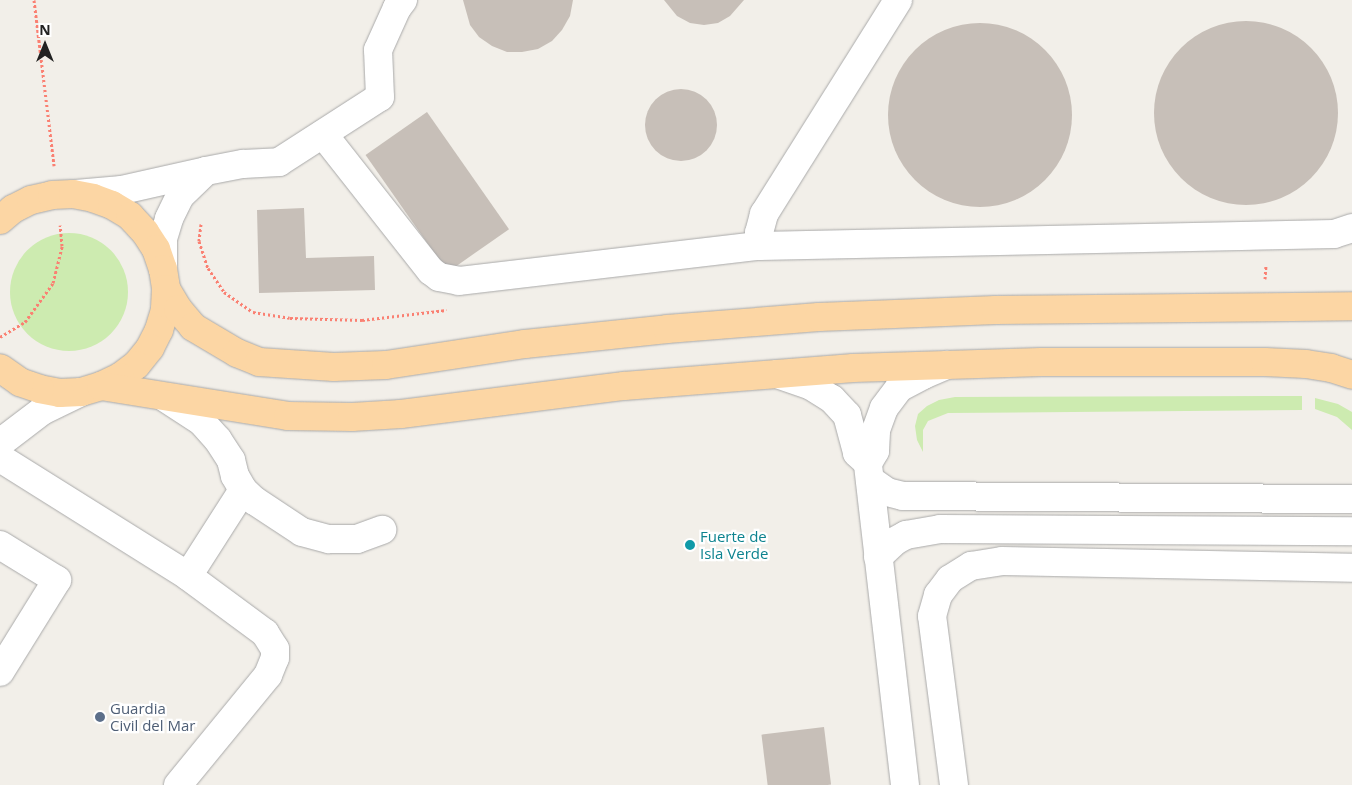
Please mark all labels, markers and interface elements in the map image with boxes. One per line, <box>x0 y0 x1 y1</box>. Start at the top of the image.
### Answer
north arrow <box>20 20 70 70</box>
text: N <box>39 20 51 39</box>
place label: Fuerte de Isla Verde <box>700 527 768 562</box>
marker: Fuerte de Isla Verde <box>684 539 696 551</box>
place label: Guardia Civil del Mar <box>110 699 195 734</box>
marker: Guardia Civil del Mar <box>94 711 106 723</box>

